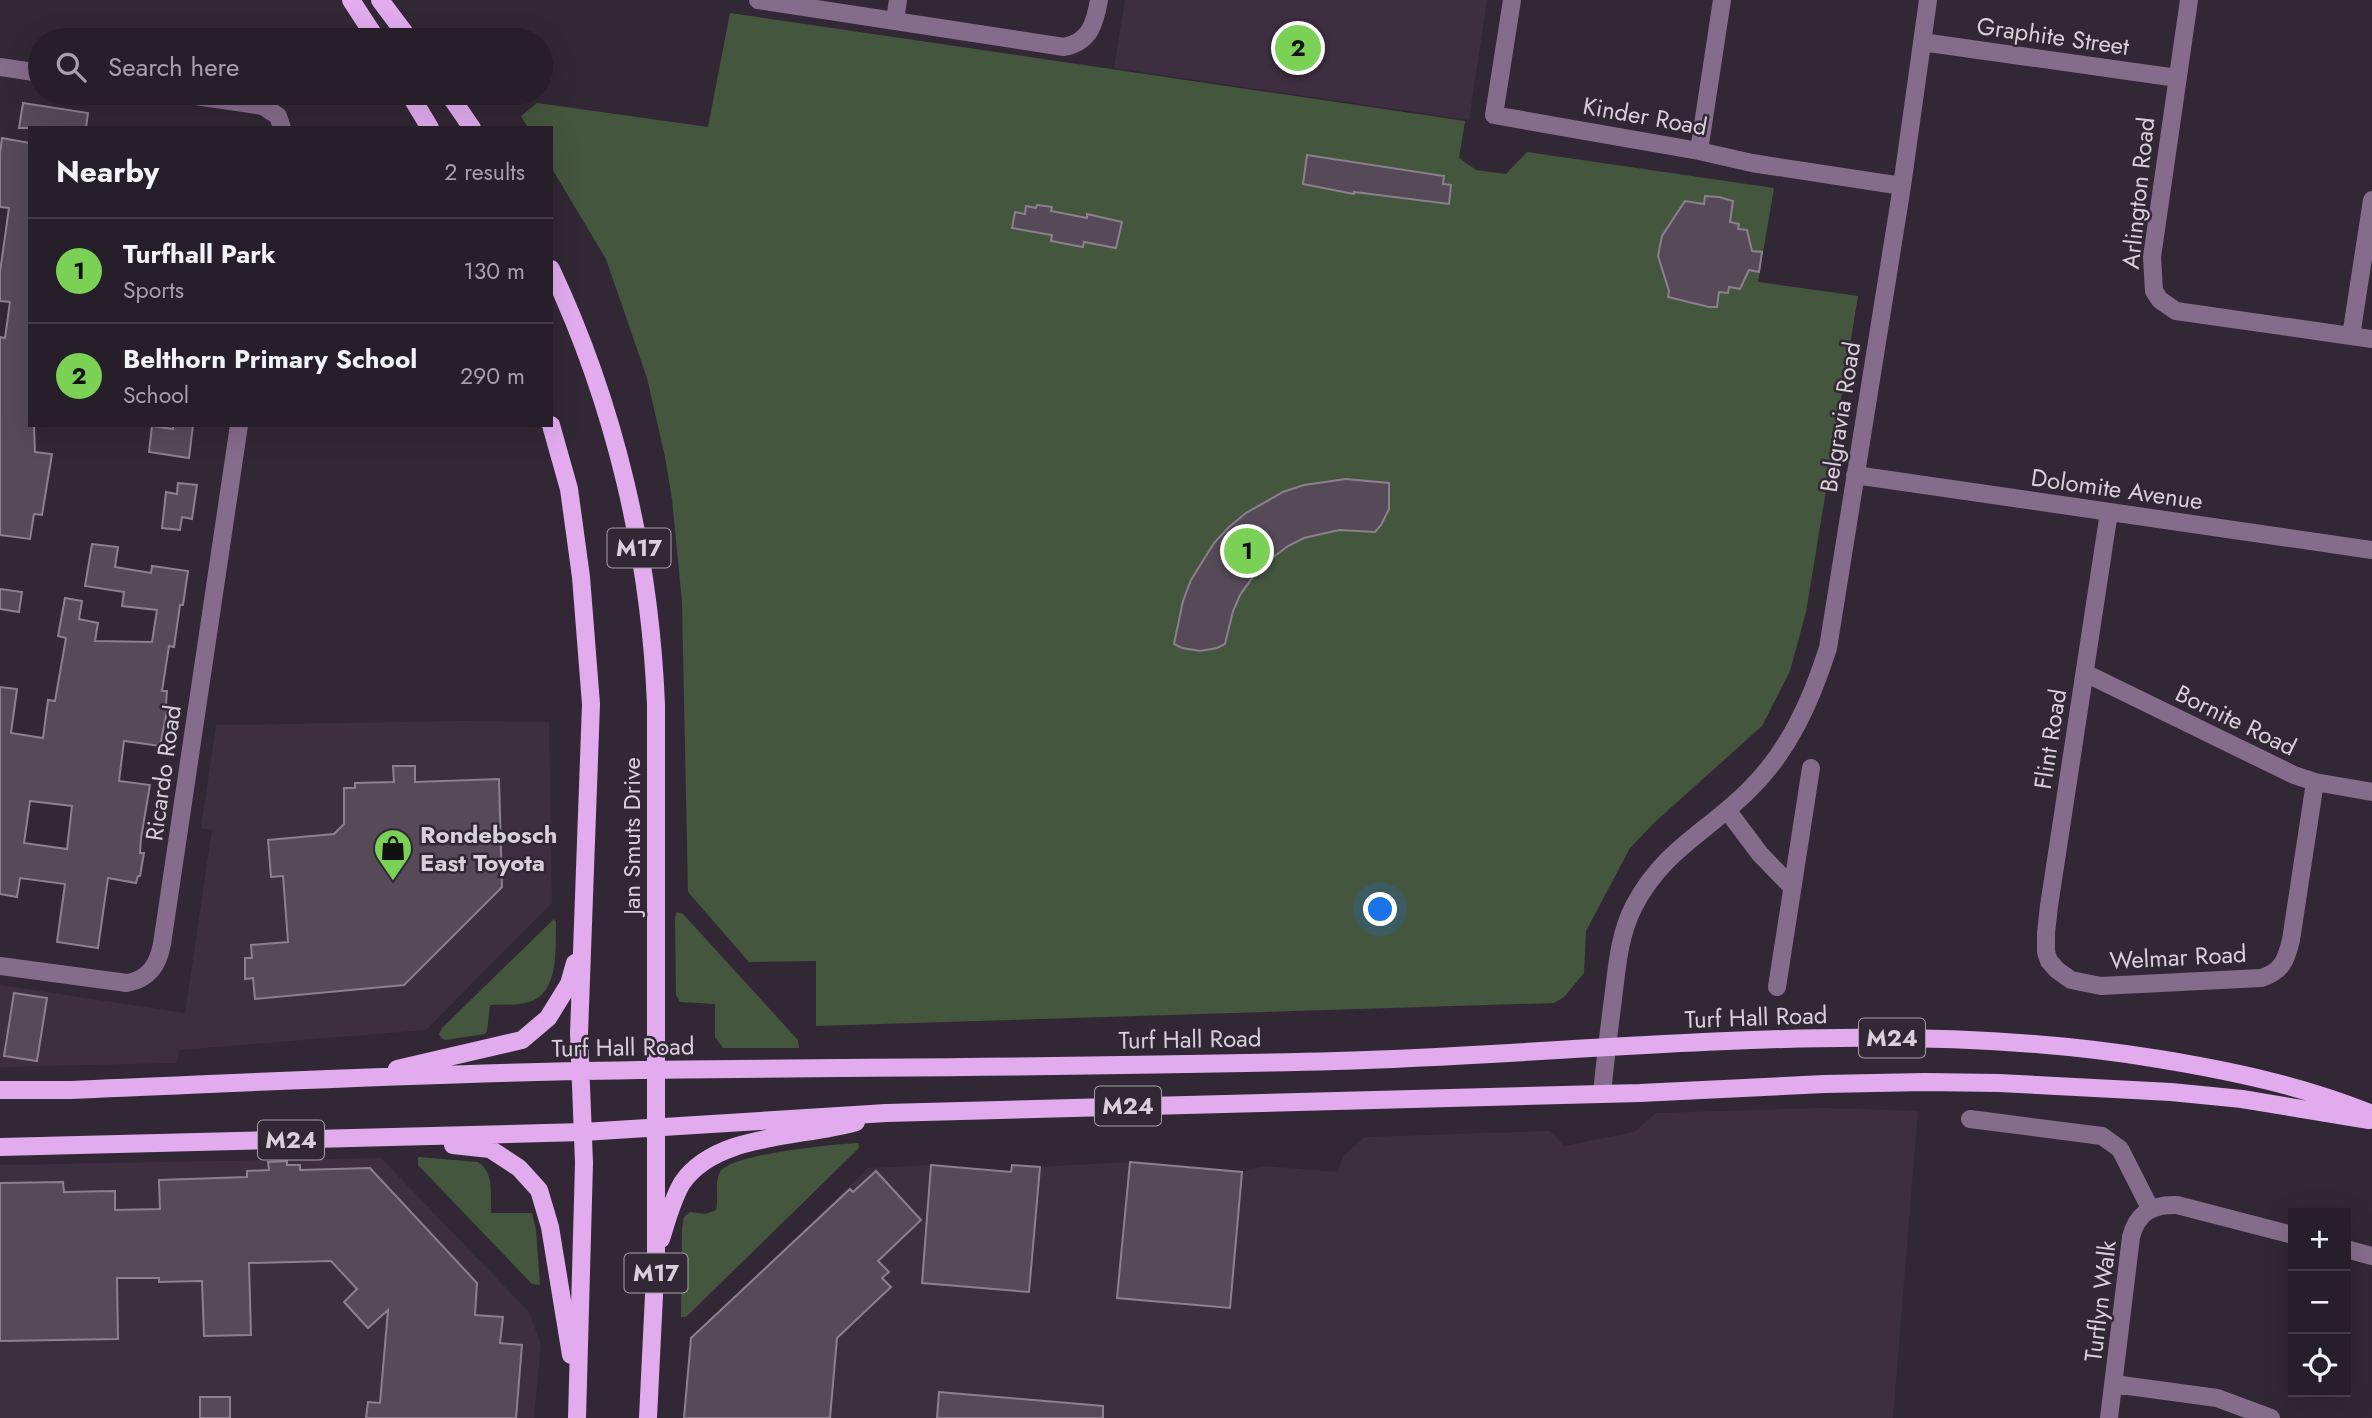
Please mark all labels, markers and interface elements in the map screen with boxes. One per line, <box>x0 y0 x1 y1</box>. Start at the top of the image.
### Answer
street label: Graphite Street <box>1975 8 2132 64</box>
pin: 2 <box>1275 22 1321 74</box>
search box <box>28 28 553 105</box>
icon: search <box>52 48 90 86</box>
text: Search here <box>108 48 240 86</box>
street label: Kinder Road <box>1580 88 1710 144</box>
street label: Arlington Road <box>2113 115 2163 271</box>
text: Nearby <box>56 150 159 193</box>
text: 2 results <box>444 155 525 189</box>
text: Turfhall Park <box>123 235 276 273</box>
text: 1 <box>73 254 85 288</box>
text: 130 m <box>463 254 525 288</box>
text: Sports <box>123 273 184 307</box>
street label: Belgravia Road <box>1811 339 1869 495</box>
text: Belthorn Primary School <box>123 340 417 378</box>
text: 2 <box>71 359 87 393</box>
text: 290 m <box>460 359 525 393</box>
text: School <box>123 378 189 412</box>
street label: Dolomite Avenue <box>2029 460 2205 518</box>
pin: 1 <box>1224 525 1270 577</box>
road number: M17 <box>608 528 670 568</box>
street label: Bornite Road <box>2170 676 2302 764</box>
street label: Flint Road <box>2025 686 2075 792</box>
street label: Ricardo Road <box>136 703 190 843</box>
street label: Jan Smuts Drive <box>614 757 649 918</box>
place label: Rondebosch East Toyota <box>420 817 557 880</box>
shop icon: Rondebosch East Toyota <box>372 827 414 882</box>
your location <box>1363 892 1397 926</box>
street label: Welmar Road <box>2109 936 2247 978</box>
street label: Turf Hall Road <box>1684 997 1828 1037</box>
road number: M24 <box>1859 1018 1925 1058</box>
street label: Turf Hall Road <box>1118 1020 1262 1058</box>
street label: Turf Hall Road <box>551 1028 695 1066</box>
road number: M24 <box>1095 1086 1161 1126</box>
road number: M24 <box>258 1120 324 1160</box>
map controls <box>2288 1208 2351 1397</box>
button: + <box>2288 1208 2351 1271</box>
street label: Turflyn Walk <box>2075 1238 2125 1364</box>
road number: M17 <box>624 1254 688 1292</box>
button: − <box>2288 1271 2351 1334</box>
button: locate <box>2288 1334 2351 1397</box>

